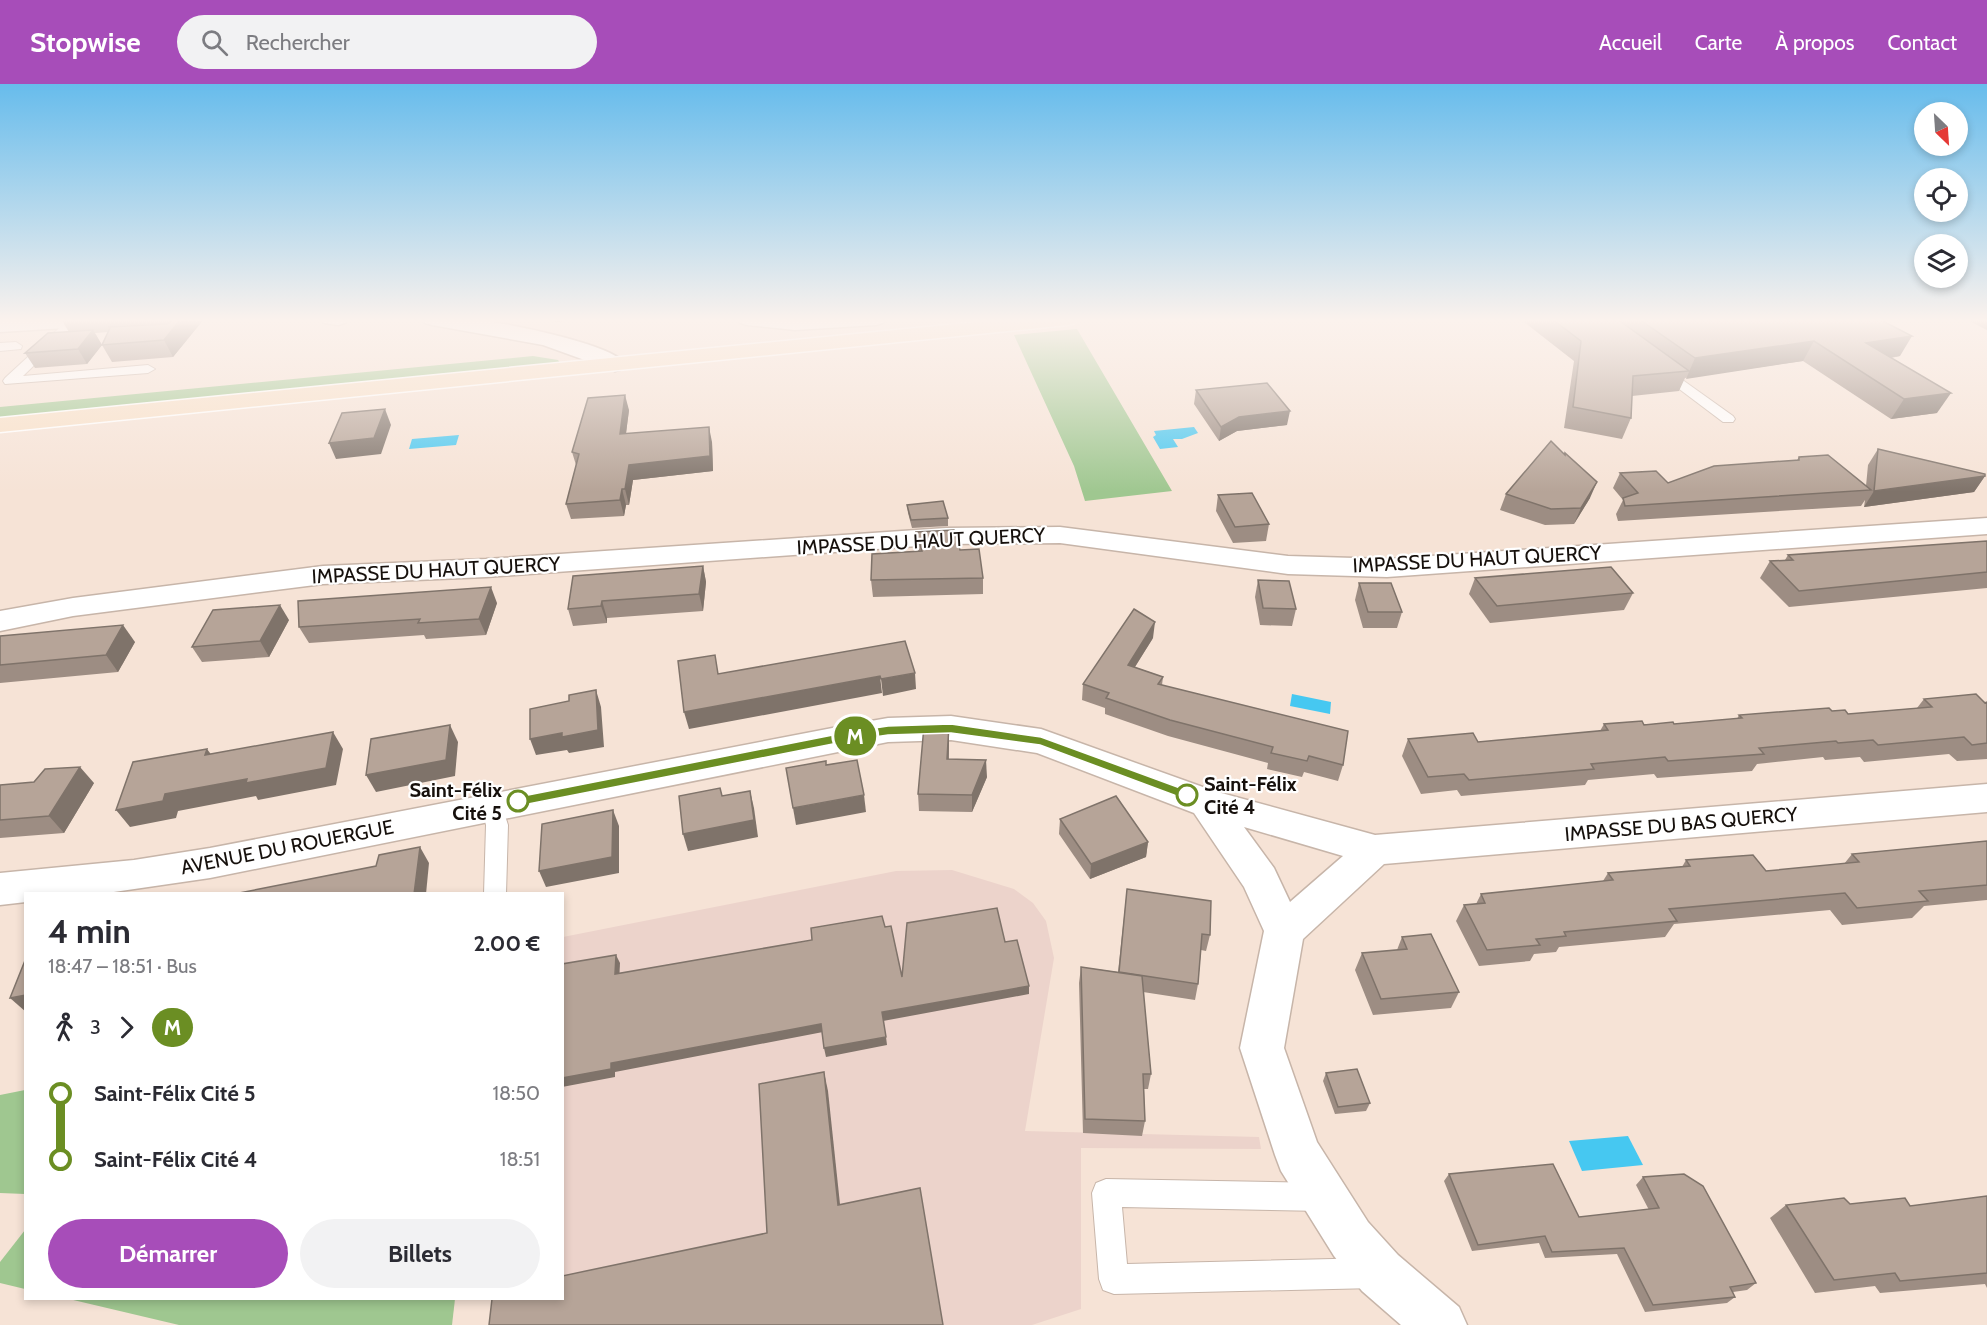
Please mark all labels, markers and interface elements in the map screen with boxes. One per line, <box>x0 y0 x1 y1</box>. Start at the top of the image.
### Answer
search box <box>177 15 597 69</box>
text: Stopwise <box>30 25 141 59</box>
icon: search <box>198 26 231 59</box>
text: Rechercher <box>246 29 350 56</box>
text: Accueil <box>1599 30 1662 55</box>
text: Carte <box>1695 30 1742 55</box>
text: À propos <box>1775 30 1854 55</box>
text: Contact <box>1887 30 1957 55</box>
north arrow <box>1914 102 1968 156</box>
map controls <box>1914 102 1968 288</box>
button: locate <box>1914 168 1968 222</box>
button: layers <box>1914 234 1968 288</box>
street label: IMPASSE DU HAUT QUERCY <box>796 522 1047 559</box>
street label: IMPASSE DU HAUT QUERCY <box>1352 540 1603 577</box>
street label: IMPASSE DU HAUT QUERCY <box>311 551 562 588</box>
line badge: M <box>836 716 874 756</box>
text: M <box>846 724 864 749</box>
place label: Saint-Félix Cité 4 <box>1204 772 1297 819</box>
place label: Saint-Félix Cité 5 <box>410 778 502 825</box>
marker: Saint-Félix Cité 4 <box>1176 784 1198 806</box>
marker: Saint-Félix Cité 5 <box>507 790 529 812</box>
street label: IMPASSE DU BAS QUERCY <box>1564 802 1799 846</box>
street label: AVENUE DU ROUERGUE <box>179 815 395 879</box>
text: 4 min <box>48 911 131 951</box>
text: 2.00 € <box>474 930 540 957</box>
text: 18:47 – 18:51 · Bus <box>48 954 197 978</box>
icon: walk <box>48 1011 81 1044</box>
icon: forward <box>110 1011 143 1044</box>
text: 3 <box>90 1015 101 1039</box>
text: M <box>164 1015 181 1040</box>
text: Saint-Félix Cité 5 <box>94 1080 256 1107</box>
text: 18:50 <box>492 1081 540 1105</box>
text: Saint-Félix Cité 4 <box>94 1146 257 1173</box>
text: 18:51 <box>500 1147 540 1171</box>
button: Démarrer <box>48 1219 288 1288</box>
button: Billets <box>300 1219 540 1288</box>

